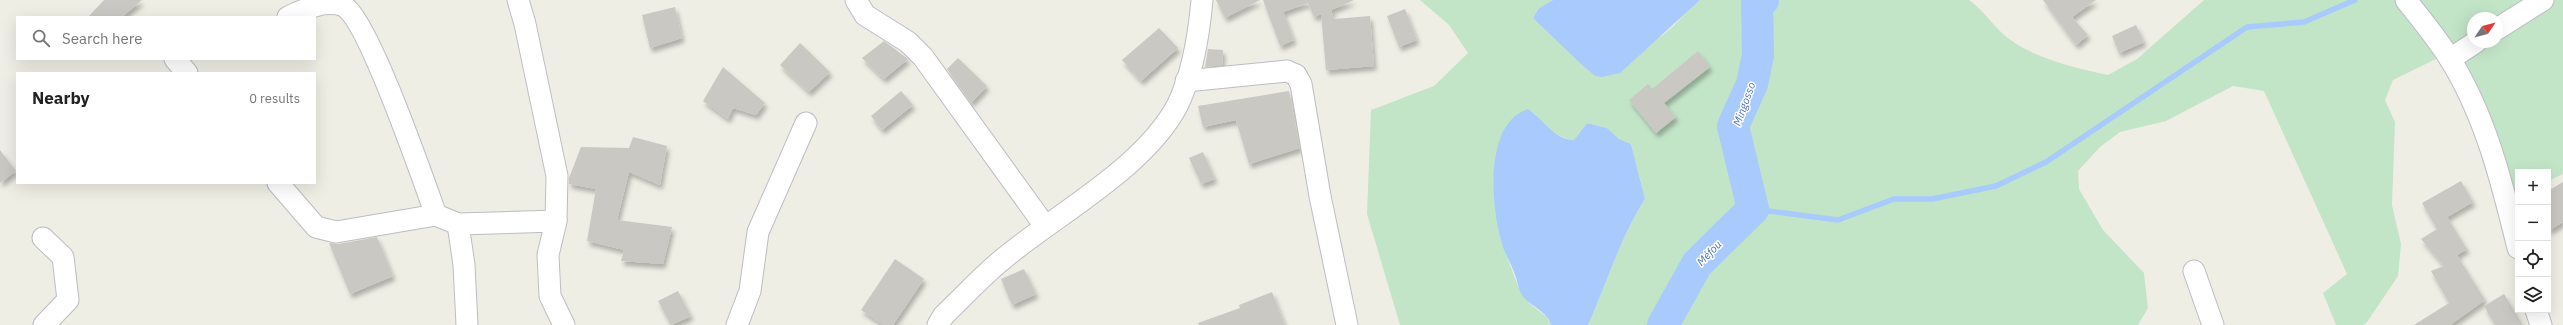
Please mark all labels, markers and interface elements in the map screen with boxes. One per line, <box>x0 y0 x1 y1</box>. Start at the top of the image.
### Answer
north arrow <box>2467 12 2503 48</box>
search box <box>16 16 316 60</box>
icon: search <box>30 27 52 49</box>
text: Search here <box>62 29 142 48</box>
water label: Mingosso <box>1730 80 1758 128</box>
text: Nearby <box>32 87 90 109</box>
text: 0 results <box>249 90 300 107</box>
map controls <box>2515 169 2551 313</box>
button: + <box>2515 169 2551 205</box>
button: − <box>2515 205 2551 241</box>
water label: Méfou <box>1694 237 1724 269</box>
button: locate <box>2515 241 2551 277</box>
button: layers <box>2515 277 2551 313</box>

